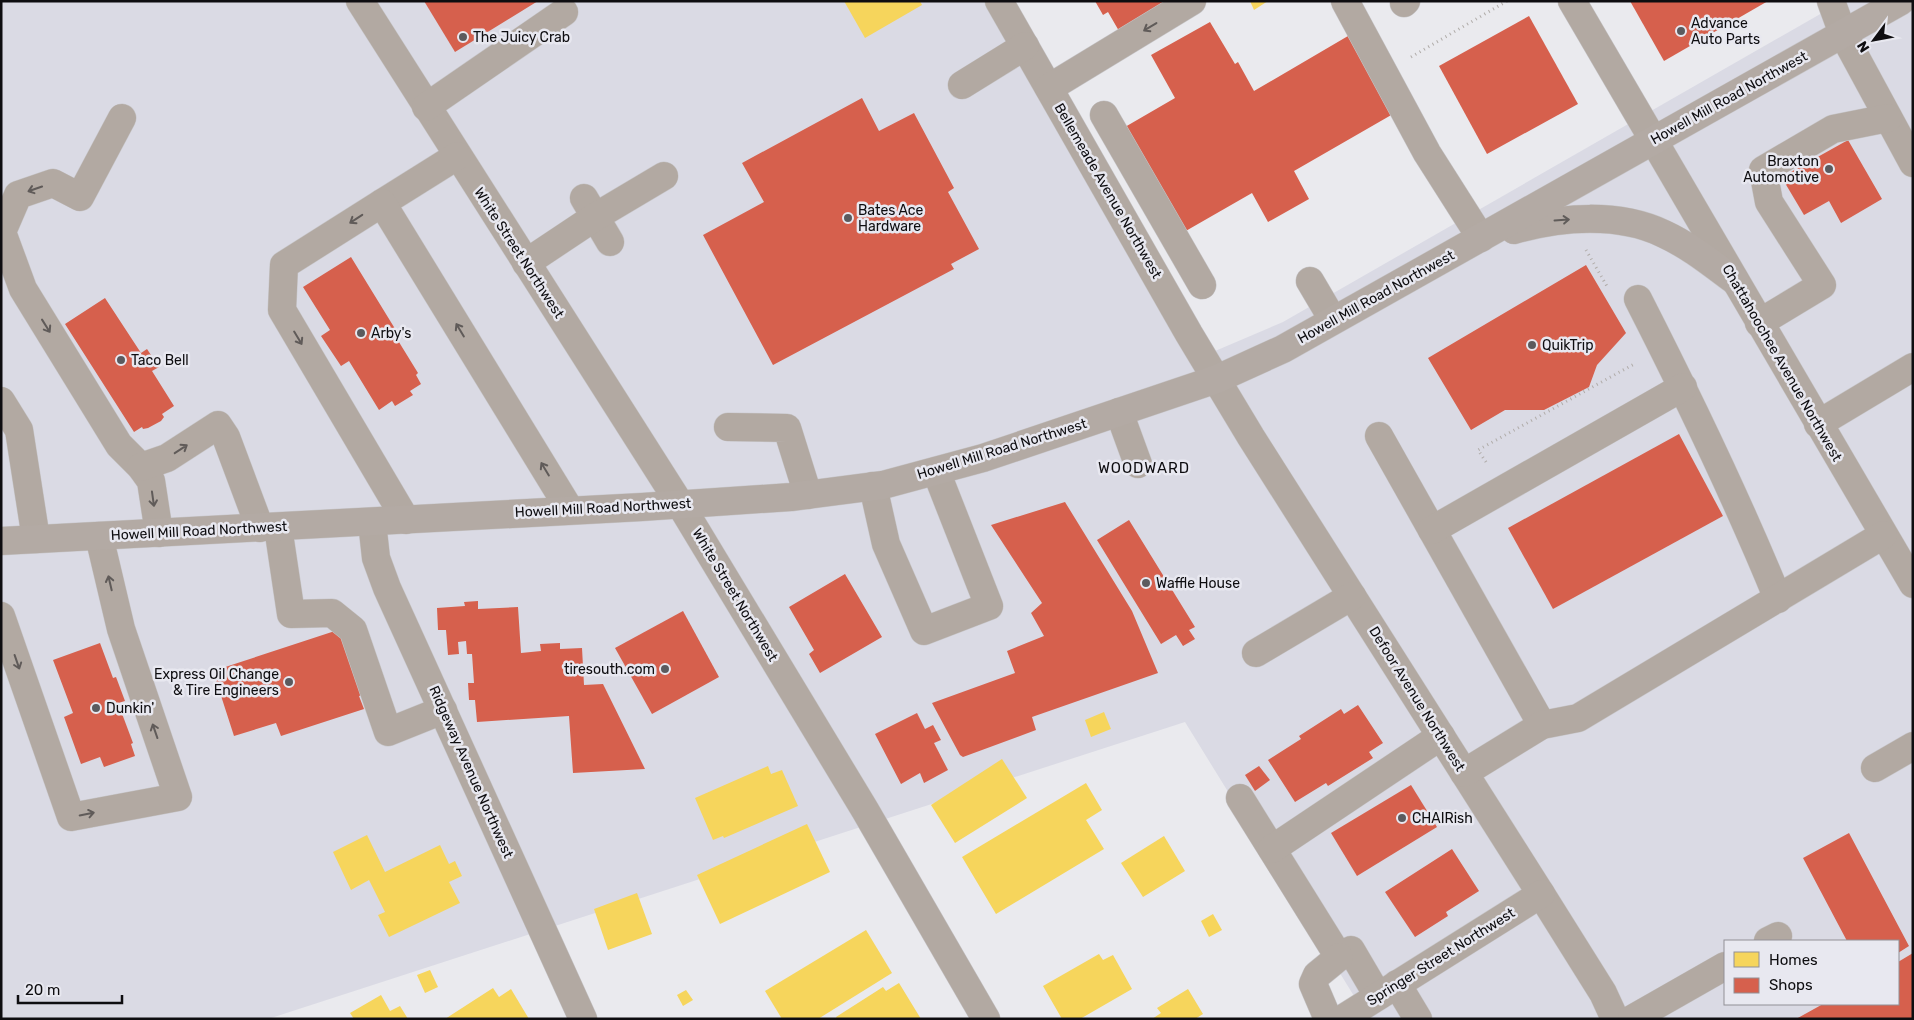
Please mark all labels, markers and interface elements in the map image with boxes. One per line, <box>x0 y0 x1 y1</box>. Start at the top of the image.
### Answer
place label: Advance Auto Parts <box>1691 15 1760 48</box>
north arrow <box>1849 15 1899 65</box>
one-way arrow <box>1144 22 1158 32</box>
marker: Advance Auto Parts <box>1675 25 1687 37</box>
place label: The Juicy Crab <box>473 29 570 46</box>
marker: The Juicy Crab <box>457 31 469 43</box>
text: N <box>1854 38 1873 55</box>
street label: Howell Mill Road Northwest <box>1648 47 1811 148</box>
street label: Bellemeade Avenue Northwest <box>1051 100 1166 282</box>
place label: Braxton Automotive <box>1743 153 1819 186</box>
marker: Braxton Automotive <box>1823 163 1835 175</box>
one-way arrow <box>28 185 44 194</box>
street label: White Street Northwest <box>470 185 568 322</box>
place label: Bates Ace Hardware <box>858 202 924 235</box>
marker: Bates Ace Hardware <box>842 212 854 224</box>
one-way arrow <box>350 214 364 224</box>
one-way arrow <box>1554 216 1570 225</box>
street label: Howell Mill Road Northwest <box>1295 246 1458 347</box>
street label: Chattahoochee Avenue Northwest <box>1718 261 1846 465</box>
one-way arrow <box>41 319 51 333</box>
one-way arrow <box>454 323 464 337</box>
place label: Arby's <box>371 325 411 342</box>
marker: Arby's <box>355 327 367 339</box>
one-way arrow <box>294 330 304 344</box>
place label: QuikTrip <box>1542 337 1594 354</box>
marker: QuikTrip <box>1526 339 1538 351</box>
place label: Taco Bell <box>131 352 189 369</box>
marker: Taco Bell <box>115 354 127 366</box>
street label: Howell Mill Road Northwest <box>915 415 1090 483</box>
one-way arrow <box>174 444 188 454</box>
district label: WOODWARD <box>1098 459 1190 477</box>
one-way arrow <box>539 462 549 476</box>
one-way arrow <box>149 490 159 506</box>
street label: Howell Mill Road Northwest <box>514 495 692 521</box>
street label: Howell Mill Road Northwest <box>110 518 288 544</box>
street label: White Street Northwest <box>689 525 782 665</box>
one-way arrow <box>105 575 114 591</box>
place label: Waffle House <box>1156 575 1240 592</box>
marker: Waffle House <box>1140 577 1152 589</box>
street label: Defoor Avenue Northwest <box>1365 623 1469 775</box>
one-way arrow <box>13 654 22 670</box>
place label: tiresouth.com <box>564 661 655 678</box>
marker: tiresouth.com <box>659 663 671 675</box>
place label: Express Oil Change & Tire Engineers <box>154 666 279 699</box>
marker: Express Oil Change & Tire Engineers <box>283 676 295 688</box>
street label: Ridgeway Avenue Northwest <box>425 683 517 861</box>
place label: Dunkin' <box>106 700 154 717</box>
marker: Dunkin' <box>90 702 102 714</box>
one-way arrow <box>150 723 159 739</box>
one-way arrow <box>78 809 94 819</box>
place label: CHAIRish <box>1412 810 1473 827</box>
marker: CHAIRish <box>1396 812 1408 824</box>
street label: Springer Street Northwest <box>1364 904 1519 1010</box>
legend <box>1724 940 1899 1005</box>
text: Homes <box>1769 951 1818 969</box>
scale bar <box>18 972 121 1004</box>
text: Shops <box>1769 976 1813 994</box>
text: 20 m <box>25 981 60 999</box>

